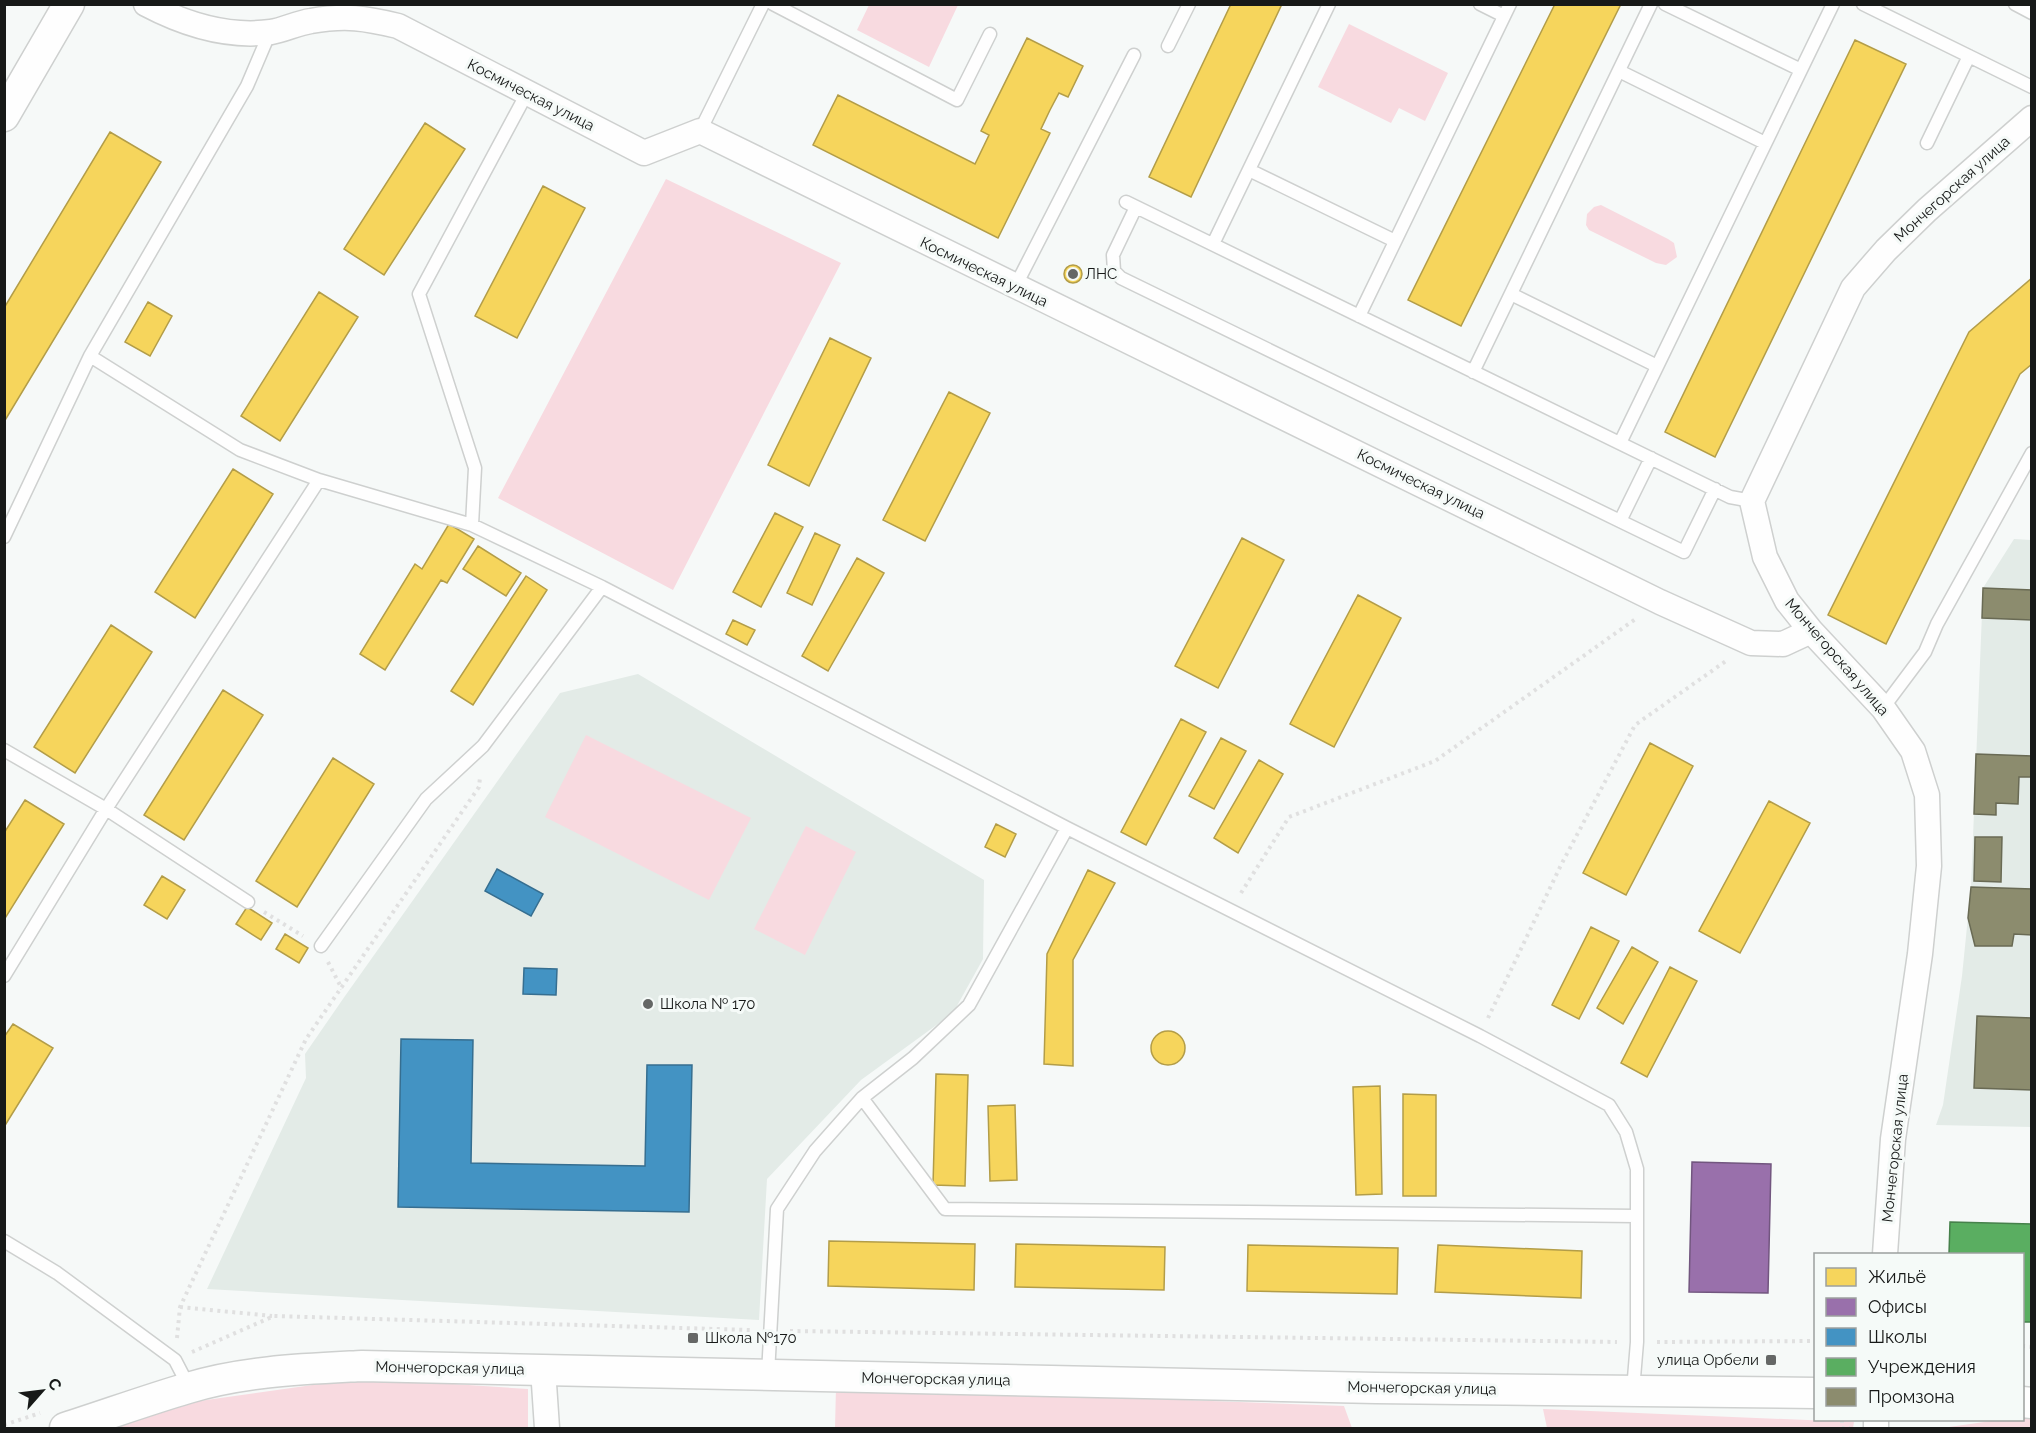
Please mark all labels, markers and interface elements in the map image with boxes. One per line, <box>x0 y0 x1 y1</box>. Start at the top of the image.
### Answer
street label: Космическая улица <box>465 55 597 135</box>
street label: Мончегорская улица <box>1890 132 2014 246</box>
street label: Космическая улица <box>917 233 1051 311</box>
place label: ЛНС <box>1085 265 1117 283</box>
marker: ЛНС <box>1066 267 1080 281</box>
street label: Космическая улица <box>1354 445 1488 523</box>
street label: Мончегорская улица <box>1781 595 1893 719</box>
place label: Школа № 170 <box>660 995 756 1013</box>
marker: Школа № 170 <box>641 997 655 1011</box>
street label: Мончегорская улица <box>1878 1073 1912 1223</box>
legend <box>1814 1253 2024 1421</box>
text: Жильё <box>1868 1266 1926 1287</box>
text: Офисы <box>1868 1296 1927 1317</box>
text: Школы <box>1868 1326 1927 1347</box>
place label: Школа №170 <box>705 1329 797 1347</box>
marker: Школа №170 <box>686 1331 700 1345</box>
place label: улица Орбели <box>1657 1351 1759 1369</box>
marker: улица Орбели <box>1764 1353 1778 1367</box>
text: Учреждения <box>1868 1356 1976 1377</box>
street label: Мончегорская улица <box>375 1358 525 1378</box>
north arrow <box>12 1361 72 1421</box>
street label: Мончегорская улица <box>861 1369 1011 1389</box>
text: С <box>44 1375 66 1394</box>
street label: Мончегорская улица <box>1347 1378 1497 1398</box>
text: Промзона <box>1868 1386 1955 1407</box>

